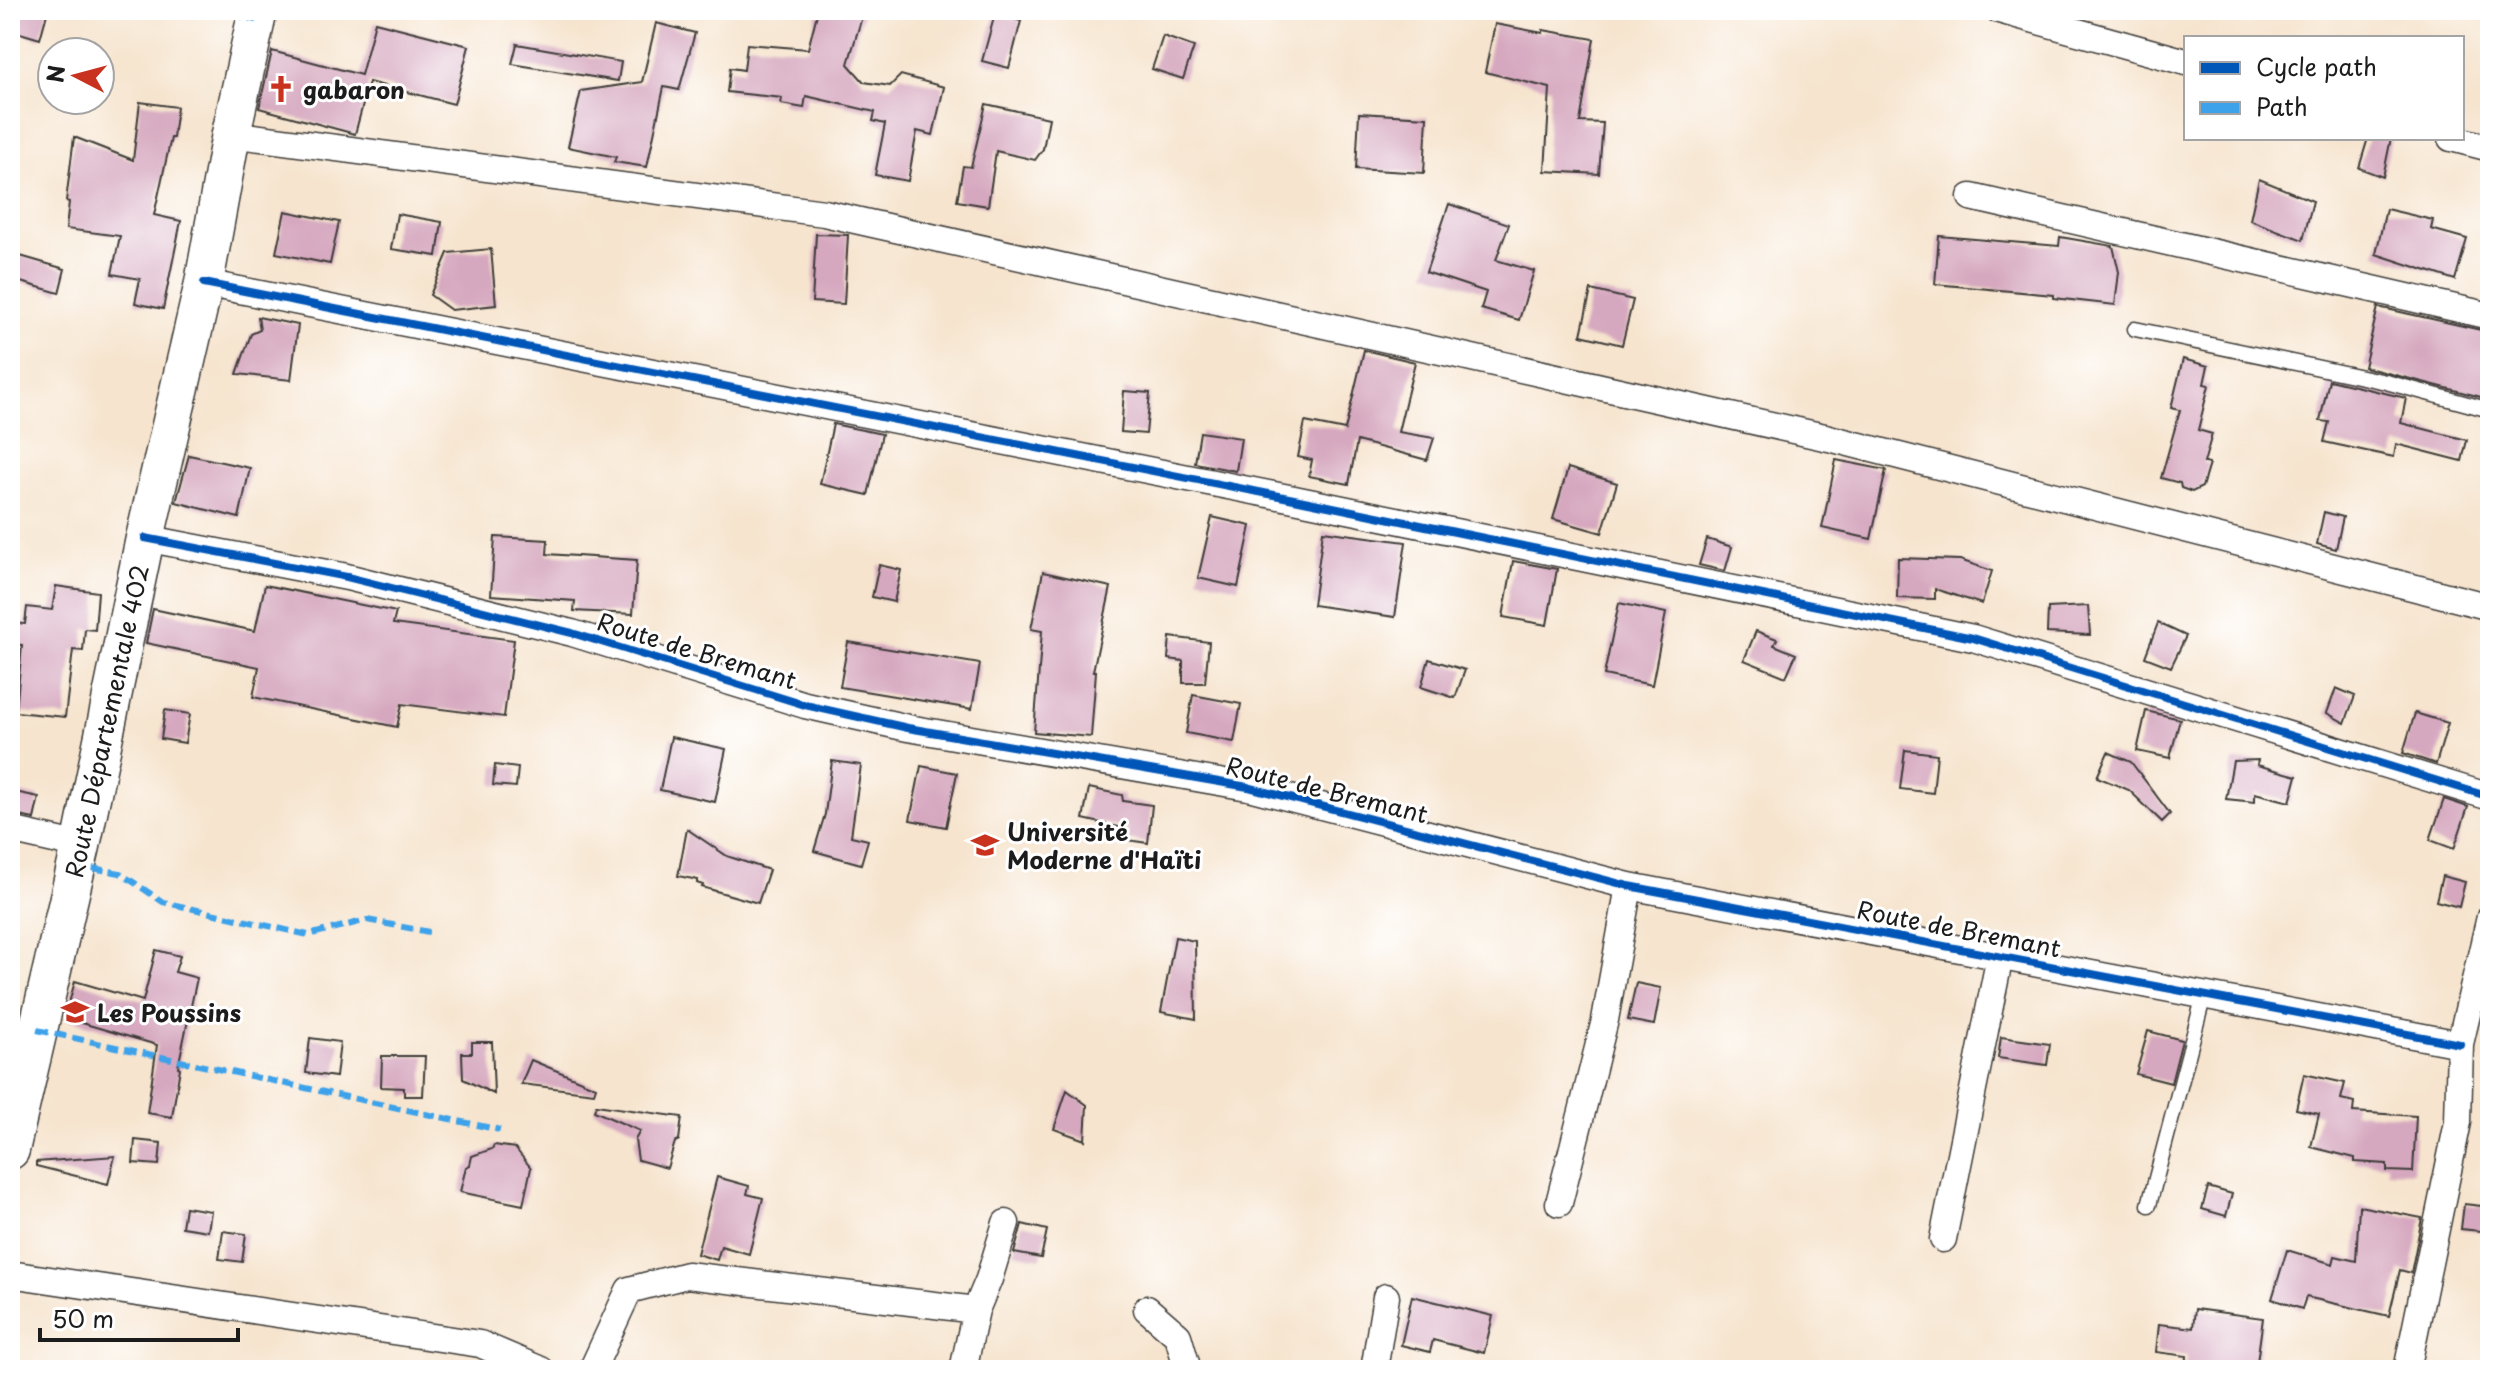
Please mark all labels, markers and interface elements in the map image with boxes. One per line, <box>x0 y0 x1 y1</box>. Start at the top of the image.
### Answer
north arrow <box>36 36 116 116</box>
legend <box>2184 36 2464 140</box>
text: Cycle path <box>2256 48 2377 84</box>
text: N <box>37 63 72 84</box>
place label: gabaron <box>303 71 405 107</box>
church icon: gabaron <box>266 74 296 104</box>
text: Path <box>2256 88 2308 124</box>
street label: Route Départementale 402 <box>55 561 157 881</box>
street label: Route de Bremant <box>593 603 801 697</box>
street label: Route de Bremant <box>1222 747 1432 832</box>
place label: Université Moderne d'Haïti <box>1007 813 1201 877</box>
school or university icon: Université Moderne d'Haïti <box>970 830 1000 860</box>
street label: Route de Bremant <box>1854 891 2064 965</box>
place label: Les Poussins <box>97 994 241 1030</box>
school or university icon: Les Poussins <box>60 997 90 1027</box>
scale bar <box>40 1292 238 1342</box>
text: 50 m <box>52 1300 114 1336</box>

